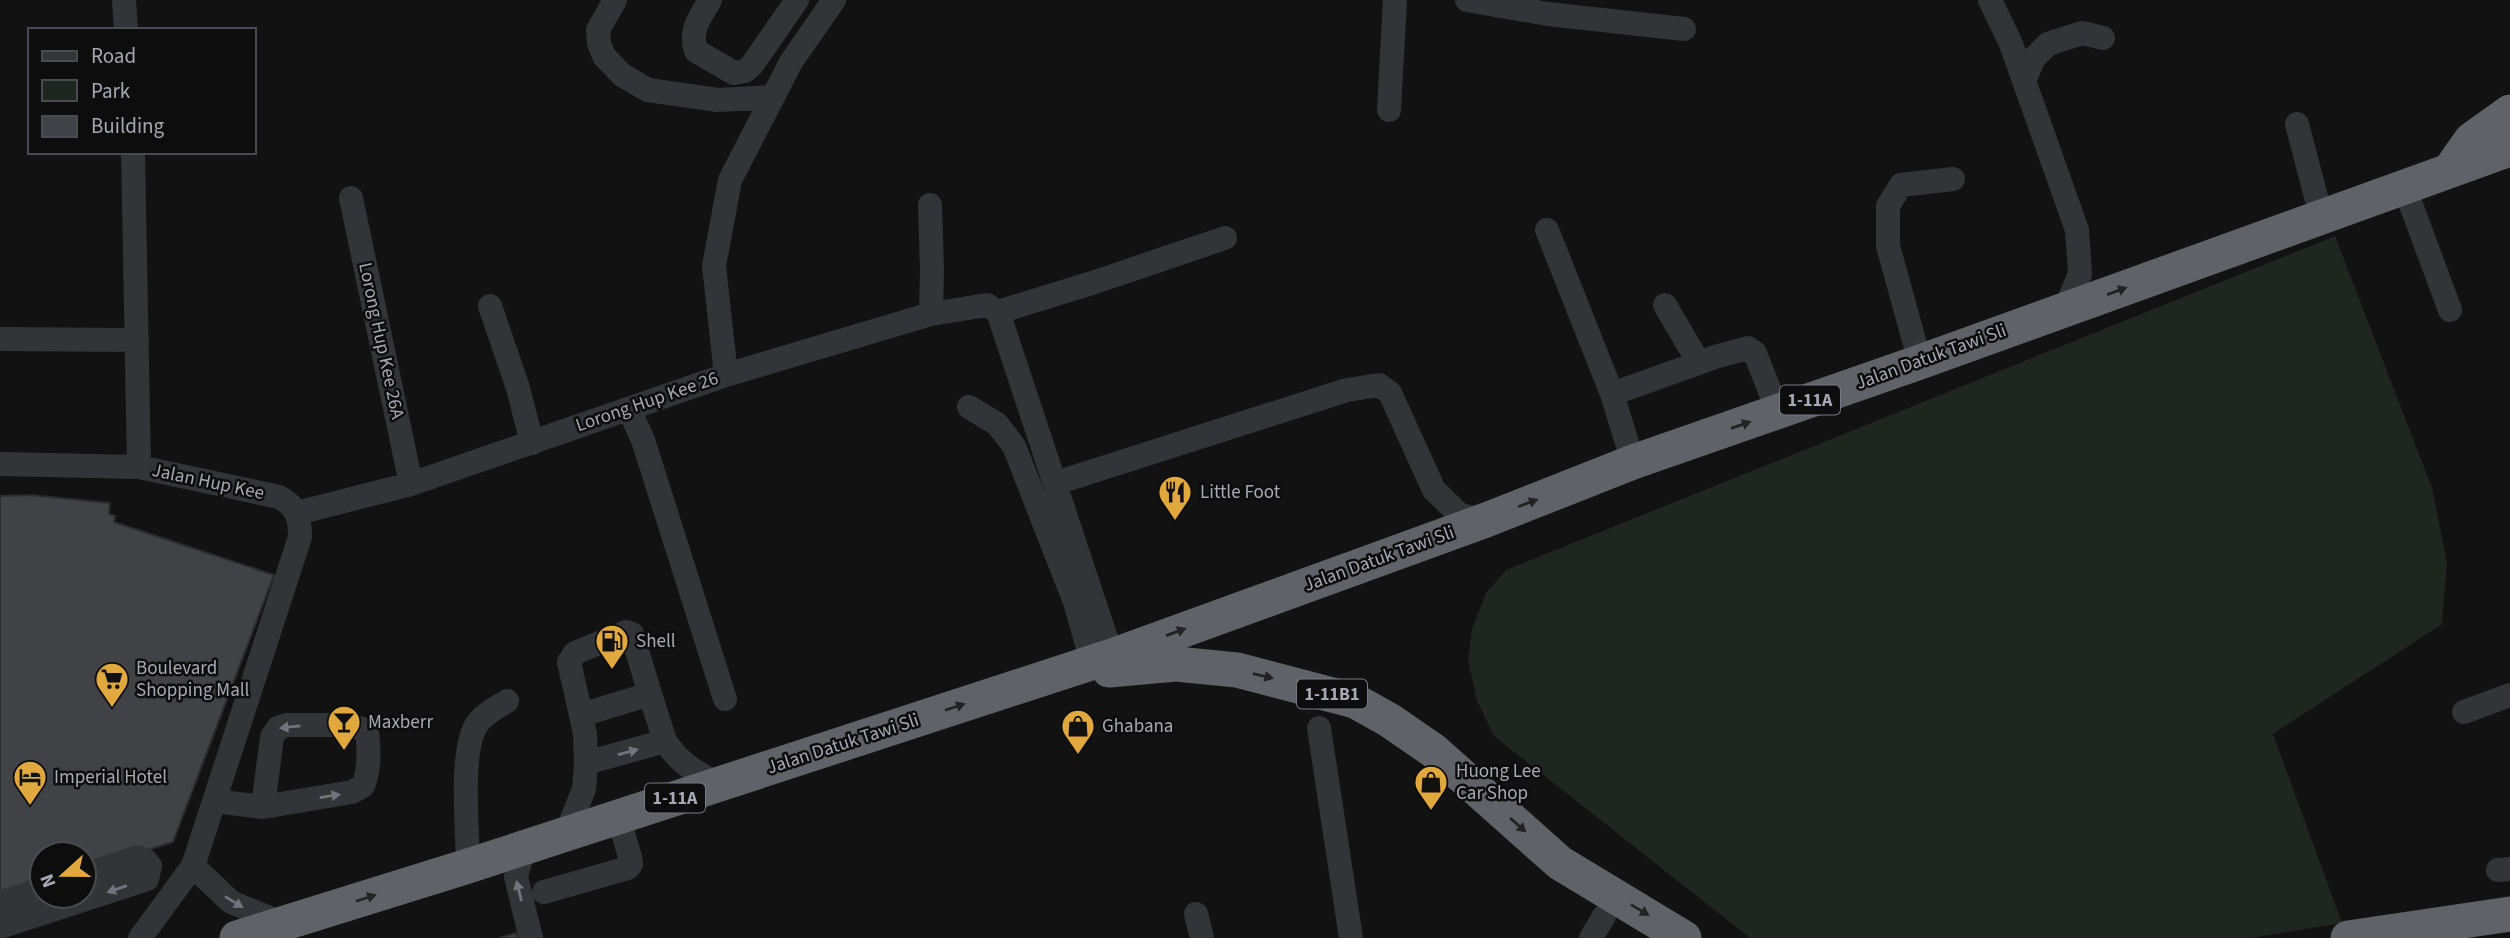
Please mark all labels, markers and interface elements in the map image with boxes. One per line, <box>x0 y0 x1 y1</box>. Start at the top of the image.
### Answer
legend <box>28 28 256 154</box>
text: Road <box>91 41 136 71</box>
text: Park <box>91 76 131 106</box>
text: Building <box>91 111 165 141</box>
street label: Lorong Hup Kee 26A <box>351 260 411 423</box>
one-way arrow <box>2106 285 2127 296</box>
street label: Jalan Datuk Tawi Sli <box>1852 317 2010 397</box>
street label: Lorong Hup Kee 26 <box>572 365 722 439</box>
road number: 1-11A <box>1780 386 1840 414</box>
one-way arrow <box>1731 419 1752 430</box>
street label: Jalan Hup Kee <box>149 457 267 507</box>
restaurant icon: Little Foot <box>1156 473 1194 522</box>
place label: Little Foot <box>1200 479 1281 506</box>
one-way arrow <box>1517 498 1538 509</box>
street label: Jalan Datuk Tawi Sli <box>1300 519 1458 599</box>
fuel station icon: Shell <box>593 622 631 671</box>
one-way arrow <box>1166 626 1187 637</box>
place label: Shell <box>636 628 676 655</box>
place label: Boulevard Shopping Mall <box>136 655 250 704</box>
supermarket icon: Boulevard Shopping Mall <box>93 660 131 709</box>
one-way arrow <box>1252 671 1274 682</box>
road number: 1-11B1 <box>1297 680 1367 708</box>
one-way arrow <box>945 701 966 712</box>
bar icon: Maxberr <box>325 703 363 752</box>
street label: Jalan Datuk Tawi Sli <box>763 707 923 781</box>
shop icon: Ghabana <box>1059 707 1097 756</box>
place label: Maxberr <box>368 709 433 736</box>
place label: Ghabana <box>1102 713 1173 740</box>
one-way arrow <box>279 721 301 732</box>
one-way arrow <box>617 746 638 756</box>
hotel icon: Imperial Hotel <box>11 758 49 807</box>
place label: Huong Lee Car Shop <box>1456 758 1541 807</box>
shop icon: Huong Lee Car Shop <box>1412 763 1450 812</box>
place label: Imperial Hotel <box>54 764 167 791</box>
road number: 1-11A <box>645 784 705 812</box>
one-way arrow <box>319 790 341 801</box>
one-way arrow <box>1509 817 1527 833</box>
north arrow <box>28 840 98 910</box>
text: N <box>34 870 63 891</box>
one-way arrow <box>513 880 524 902</box>
one-way arrow <box>107 884 128 895</box>
one-way arrow <box>355 893 376 903</box>
one-way arrow <box>224 895 244 908</box>
one-way arrow <box>1630 904 1649 916</box>

